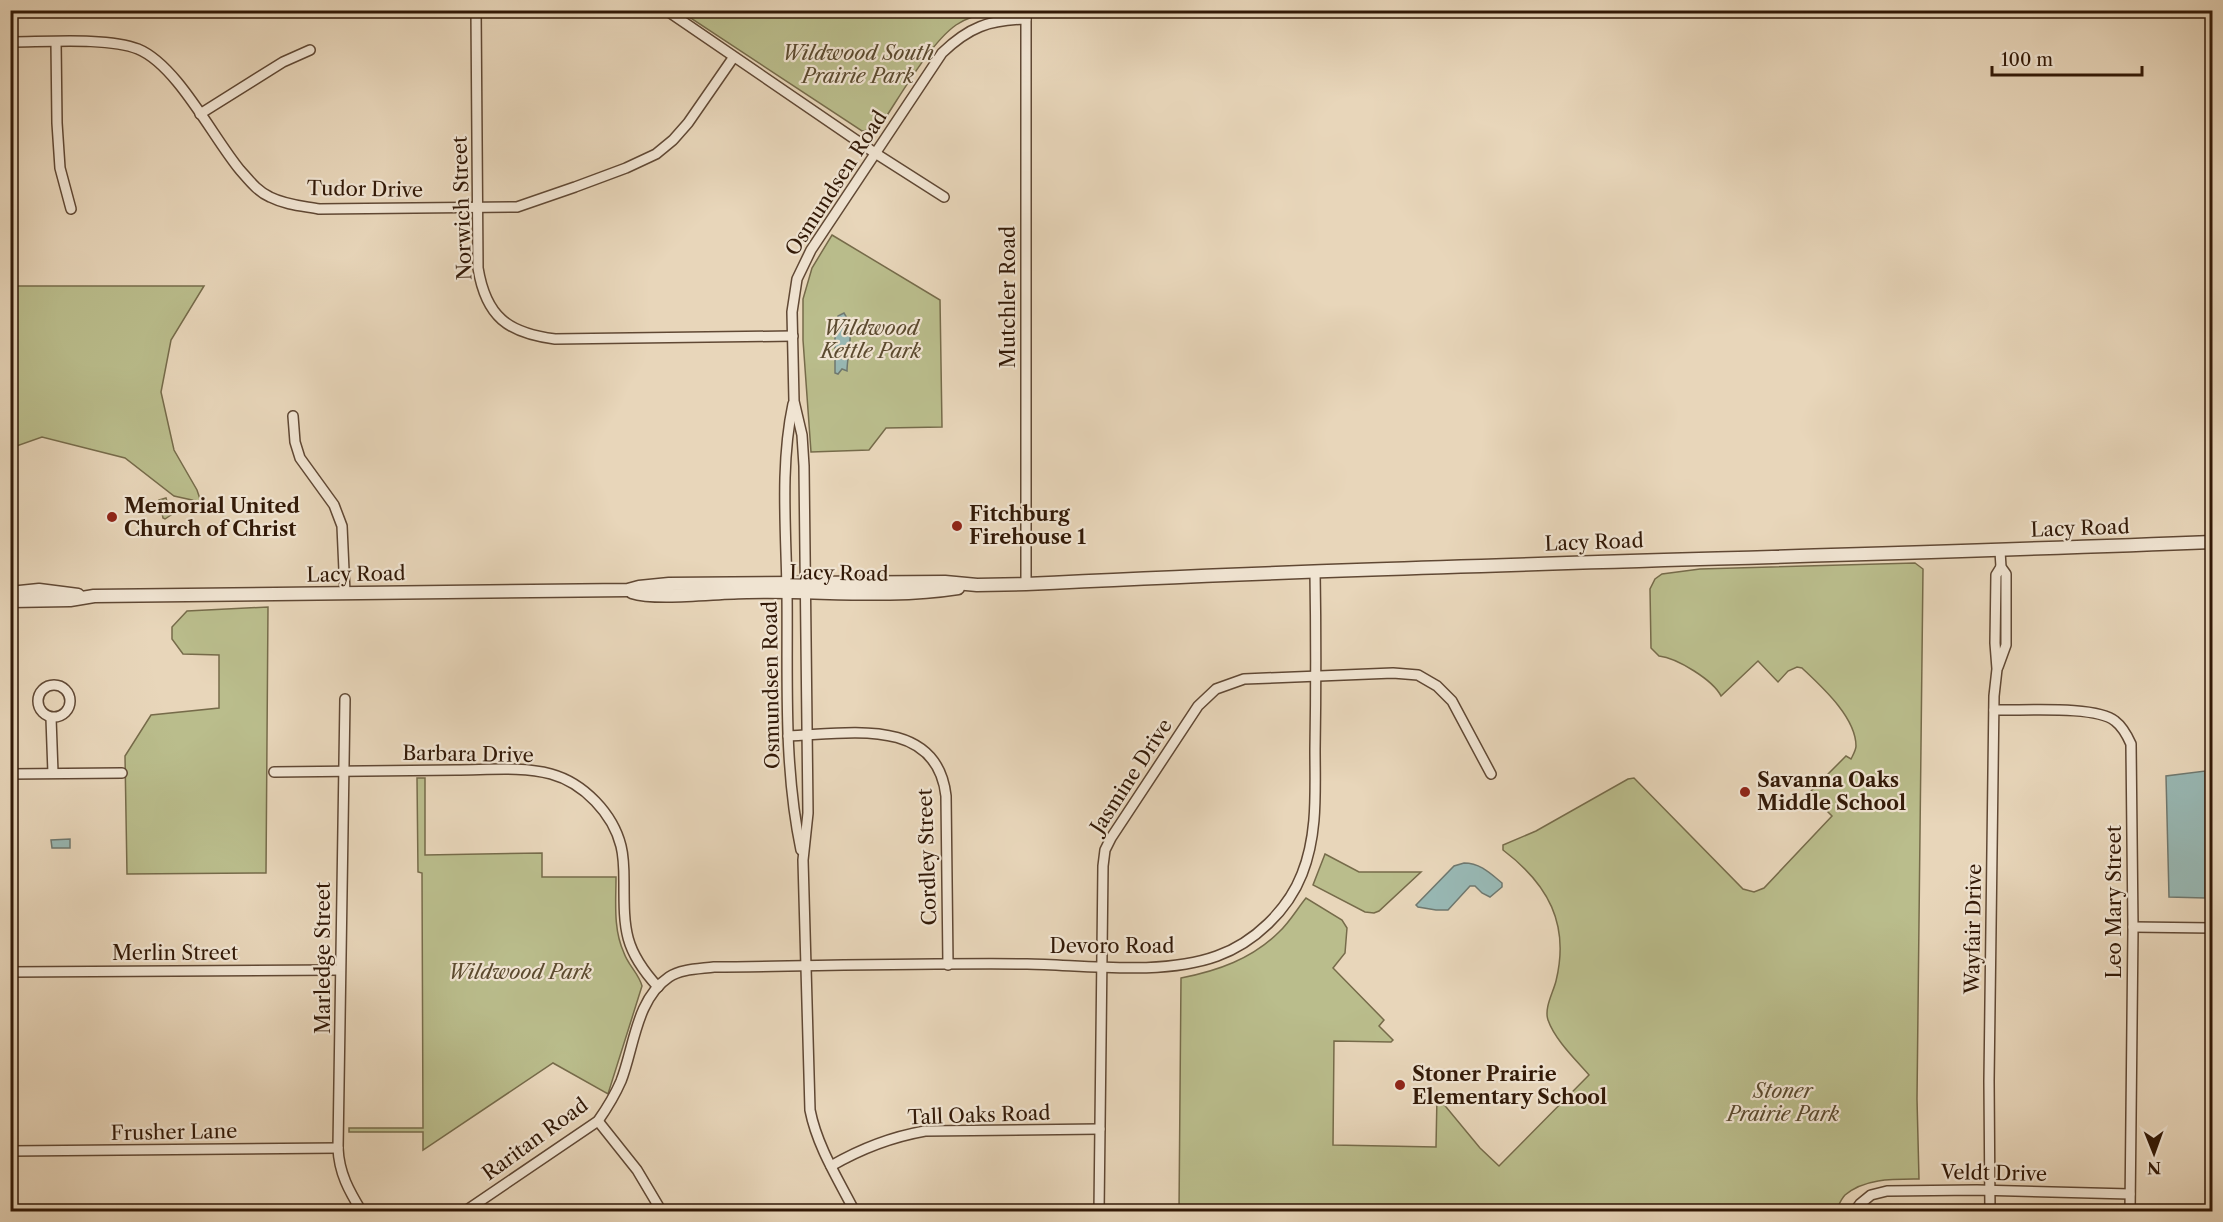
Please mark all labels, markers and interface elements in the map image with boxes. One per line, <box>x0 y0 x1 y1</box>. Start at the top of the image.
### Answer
scale bar <box>1992 39 2142 77</box>
park label: Wildwood South Prairie Park <box>782 41 934 88</box>
text: 100 m <box>2001 49 2053 71</box>
street label: Osmundsen Road <box>780 106 892 260</box>
street label: Norwich Street <box>447 135 477 281</box>
street label: Tudor Drive <box>307 176 423 202</box>
street label: Mutchler Road <box>996 226 1020 368</box>
park label: Wildwood Kettle Park <box>819 316 922 363</box>
place label: Memorial United Church of Christ <box>124 494 301 541</box>
place label: Fitchburg Firehouse 1 <box>969 502 1086 549</box>
marker: Memorial United Church of Christ <box>105 510 119 524</box>
street label: Lacy Road <box>2030 514 2130 542</box>
marker: Fitchburg Firehouse 1 <box>950 519 964 533</box>
street label: Lacy Road <box>1544 528 1644 556</box>
street label: Lacy Road <box>789 560 889 586</box>
street label: Lacy Road <box>306 561 406 587</box>
street label: Osmundsen Road <box>758 601 784 769</box>
street label: Jasmine Drive <box>1083 714 1177 840</box>
street label: Barbara Drive <box>402 741 534 767</box>
place label: Savanna Oaks Middle School <box>1757 768 1906 815</box>
marker: Savanna Oaks Middle School <box>1738 785 1752 799</box>
street label: Cordley Street <box>913 788 941 926</box>
street label: Leo Mary Street <box>2102 825 2126 979</box>
street label: Wayfair Drive <box>1960 864 1986 995</box>
street label: Marledge Street <box>311 882 335 1034</box>
street label: Devoro Road <box>1050 934 1174 958</box>
street label: Merlin Street <box>112 941 238 965</box>
park label: Wildwood Park <box>448 960 593 984</box>
place label: Stoner Prairie Elementary School <box>1412 1062 1607 1109</box>
marker: Stoner Prairie Elementary School <box>1393 1078 1407 1092</box>
park label: Stoner Prairie Park <box>1725 1079 1840 1126</box>
street label: Raritan Road <box>478 1093 592 1185</box>
street label: Tall Oaks Road <box>907 1101 1051 1129</box>
street label: Frusher Lane <box>110 1119 238 1145</box>
north arrow <box>2124 1123 2184 1183</box>
text: N <box>2147 1158 2161 1178</box>
street label: Veldt Drive <box>1940 1160 2047 1186</box>

